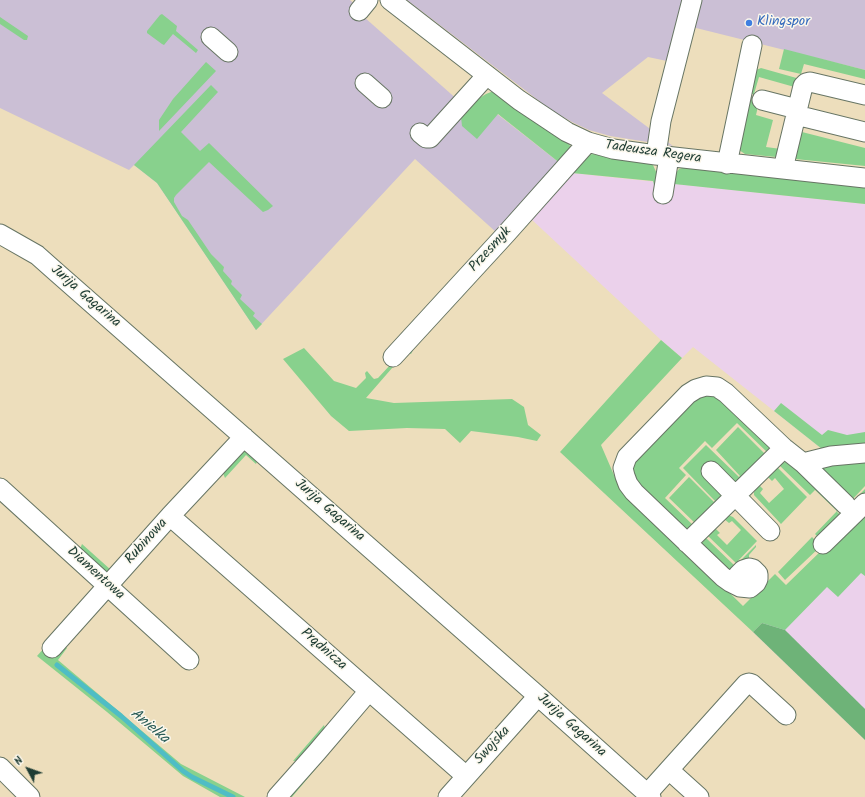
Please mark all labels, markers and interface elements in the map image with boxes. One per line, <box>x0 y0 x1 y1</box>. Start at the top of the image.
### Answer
place label: Klingspor <box>757 15 810 31</box>
marker: Klingspor <box>744 18 754 28</box>
street label: Tadeusza Regera <box>604 138 702 168</box>
street label: Przesmyk <box>466 224 516 276</box>
street label: Jurija Gagarina <box>47 262 123 332</box>
street label: Jurija Gagarina <box>291 476 367 546</box>
street label: Rubinowa <box>122 516 172 568</box>
street label: Diamentowa <box>63 544 127 604</box>
street label: Prądnicza <box>297 625 349 675</box>
street label: Jurija Gagarina <box>533 691 609 761</box>
water label: Anielka <box>126 706 172 748</box>
street label: Swojska <box>471 723 515 769</box>
north arrow <box>8 749 48 789</box>
text: N <box>10 753 28 770</box>

